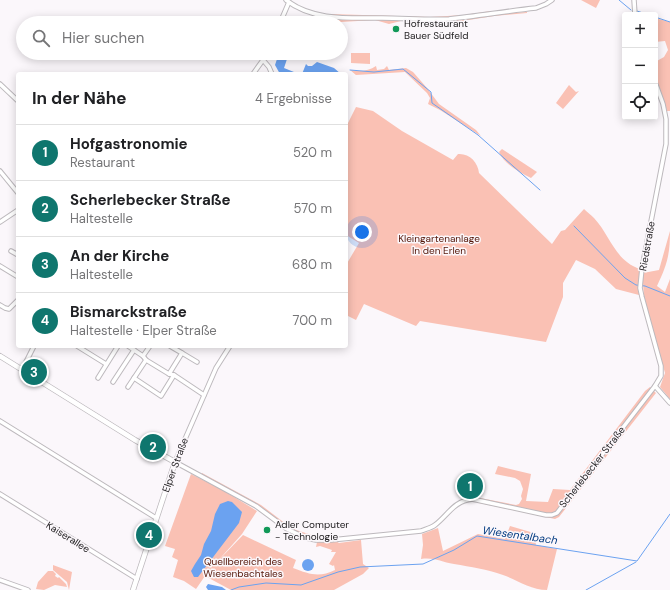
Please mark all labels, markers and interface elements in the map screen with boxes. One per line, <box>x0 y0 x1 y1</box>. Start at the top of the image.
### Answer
map controls <box>622 12 658 120</box>
button: + <box>622 12 658 48</box>
search box <box>16 16 348 60</box>
place label: Hofrestaurant Bauer Südfeld <box>404 17 468 42</box>
marker: Hofrestaurant Bauer Südfeld <box>391 24 401 34</box>
icon: search <box>30 27 52 49</box>
text: Hier suchen <box>62 28 144 48</box>
button: − <box>622 48 658 84</box>
button: locate <box>622 84 658 120</box>
text: In der Nähe <box>32 87 127 109</box>
text: 4 Ergebnisse <box>255 90 332 107</box>
text: Hofgastronomie <box>70 134 188 154</box>
text: 1 <box>43 144 47 161</box>
text: 520 m <box>293 144 332 161</box>
text: Restaurant <box>70 154 135 171</box>
text: Scherlebecker Straße <box>70 190 230 210</box>
text: 2 <box>41 200 49 217</box>
text: 570 m <box>294 200 332 217</box>
text: Haltestelle <box>70 210 133 227</box>
street label: Riedstraße <box>636 220 658 272</box>
your location <box>352 222 372 242</box>
park label: Kleingartenanlage In den Erlen <box>398 232 480 257</box>
text: An der Kirche <box>70 246 169 266</box>
text: 3 <box>41 256 49 273</box>
text: 680 m <box>292 256 332 273</box>
text: Haltestelle <box>70 266 133 283</box>
text: Bismarckstraße <box>70 302 187 322</box>
text: 4 <box>41 312 49 329</box>
text: 700 m <box>292 312 332 329</box>
text: Haltestelle · Elper Straße <box>70 322 217 339</box>
pin: 3 <box>21 357 47 387</box>
street label: Scherlebecker Straße <box>556 423 628 510</box>
pin: 2 <box>140 432 166 462</box>
street label: Elper Straße <box>159 436 191 494</box>
pin: 1 <box>457 471 483 501</box>
street label: Kaiserallee <box>44 518 93 556</box>
place label: Adler Computer - Technologie <box>275 518 349 543</box>
pin: 4 <box>136 520 162 550</box>
water label: Wiesentalbach <box>481 523 559 547</box>
marker: Adler Computer - Technologie <box>262 525 272 535</box>
park label: Quellbereich des Wiesenbachtales <box>203 555 283 580</box>

